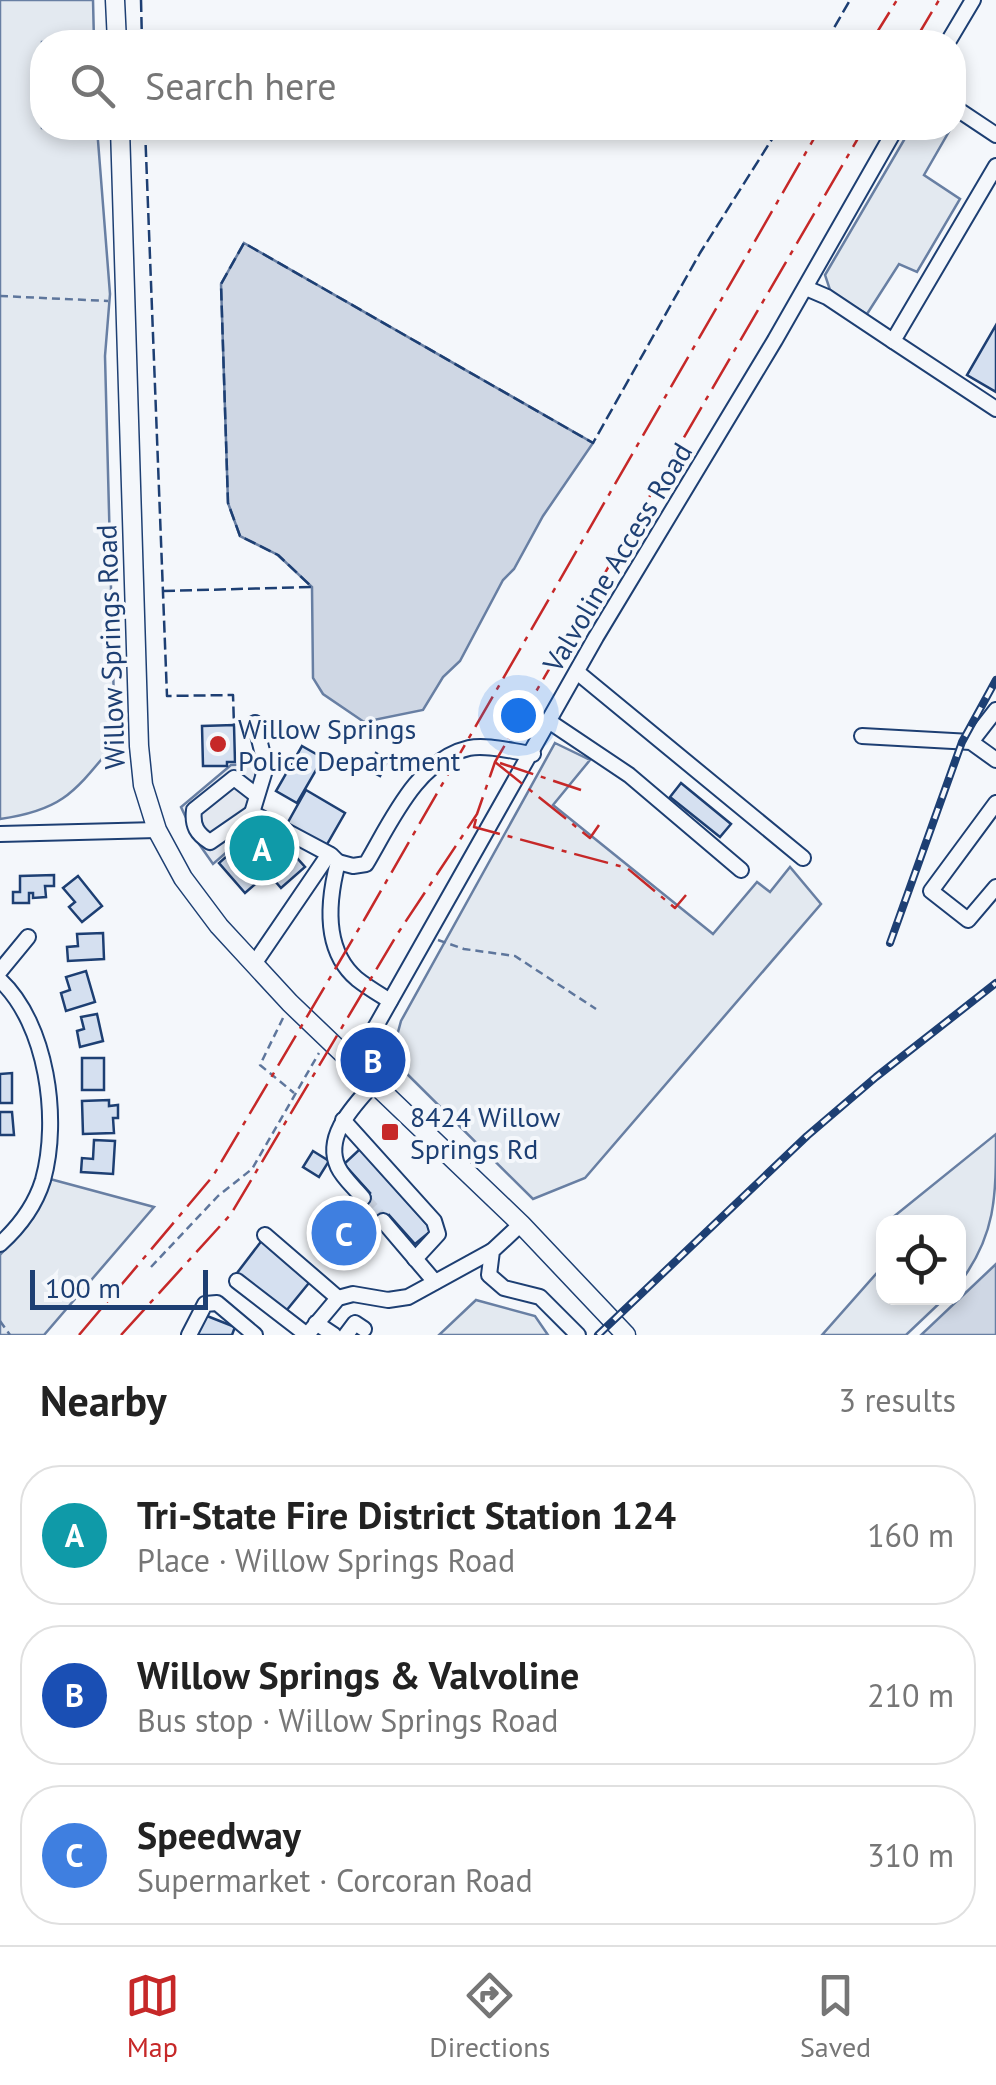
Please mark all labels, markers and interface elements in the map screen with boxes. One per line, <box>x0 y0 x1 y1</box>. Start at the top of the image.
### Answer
search box <box>30 30 966 140</box>
icon: search <box>65 58 120 113</box>
text: Search here <box>145 61 337 110</box>
street label: Valvoline Access Road <box>533 436 700 679</box>
street label: Willow Springs Road <box>87 524 133 770</box>
your location <box>493 690 544 741</box>
place label: Willow Springs Police Department <box>238 710 461 779</box>
marker: Willow Springs Police Department <box>207 733 229 755</box>
pin: A <box>230 810 294 886</box>
pin: B <box>340 1022 406 1098</box>
place label: 8424 Willow Springs Rd <box>410 1098 561 1167</box>
marker: 8424 Willow Springs Rd <box>379 1121 401 1143</box>
pin: C <box>312 1196 376 1270</box>
map controls <box>876 1215 966 1305</box>
button: locate <box>876 1215 966 1305</box>
scale bar <box>30 1265 208 1310</box>
text: 100 m <box>45 1269 121 1306</box>
text: Nearby <box>40 1373 167 1428</box>
text: 3 results <box>838 1379 956 1421</box>
text: Tri-State Fire District Station 124 <box>137 1490 676 1539</box>
text: A <box>65 1514 84 1556</box>
text: 160 m <box>867 1514 954 1556</box>
text: Place · Willow Springs Road <box>137 1539 515 1581</box>
text: Willow Springs & Valvoline <box>137 1650 579 1699</box>
text: B <box>65 1674 84 1716</box>
text: 210 m <box>867 1674 954 1716</box>
text: Bus stop · Willow Springs Road <box>137 1699 558 1741</box>
text: Speedway <box>137 1810 301 1859</box>
text: C <box>66 1834 83 1876</box>
text: 310 m <box>867 1834 954 1876</box>
text: Supermarket · Corcoran Road <box>137 1859 533 1901</box>
tab: Map <box>125 1968 180 2065</box>
tab: Directions <box>429 1968 550 2065</box>
tab: Saved <box>800 1968 871 2065</box>

